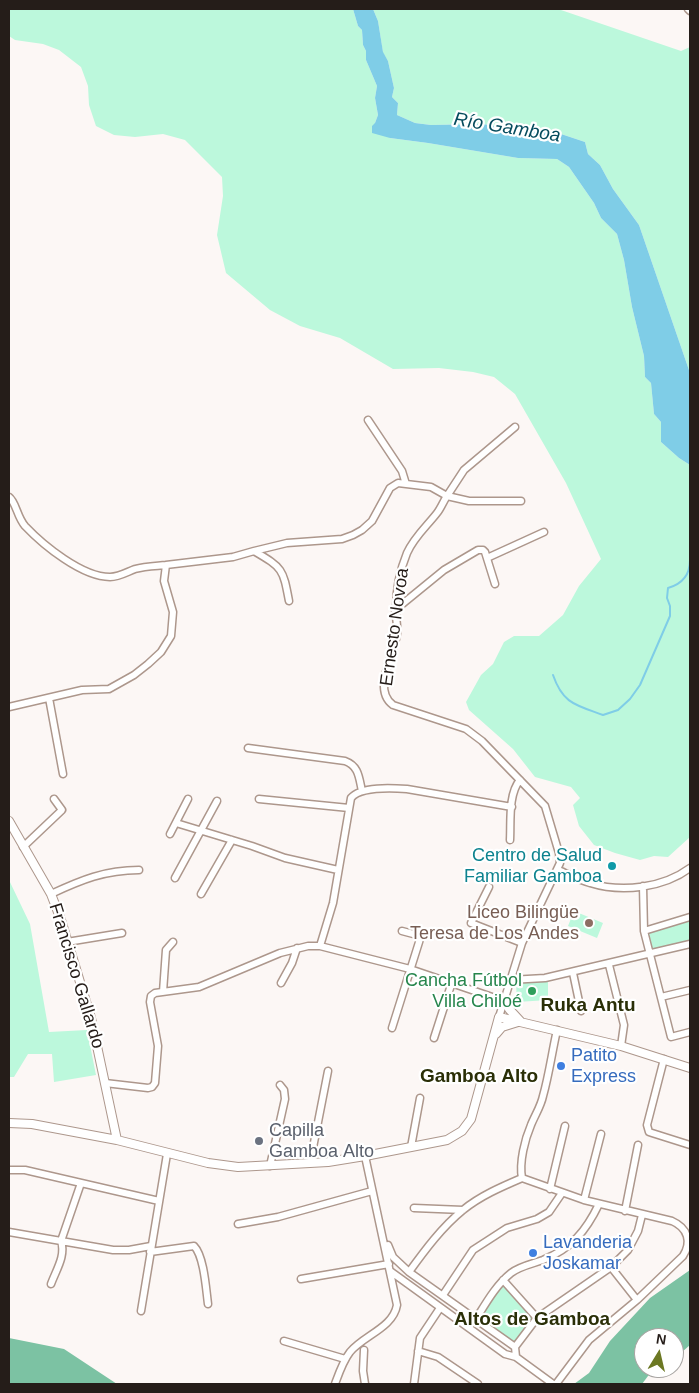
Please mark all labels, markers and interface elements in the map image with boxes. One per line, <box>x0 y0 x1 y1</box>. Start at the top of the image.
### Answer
water label: Río Gamboa <box>452 108 562 148</box>
street label: Ernesto Novoa <box>376 567 414 687</box>
place label: Centro de Salud Familiar Gamboa <box>464 845 602 888</box>
marker: Centro de Salud Familiar Gamboa <box>606 860 618 872</box>
street label: Francisco Gallardo <box>44 901 108 1051</box>
place label: Liceo Bilingüe Teresa de Los Andes <box>410 902 579 944</box>
marker: Liceo Bilingüe Teresa de Los Andes <box>583 917 595 929</box>
place label: Cancha Fútbol Villa Chiloé <box>405 970 522 1012</box>
marker: Cancha Fútbol Villa Chiloé <box>526 985 538 997</box>
district label: Ruka Antu <box>540 995 636 1017</box>
place label: Patito Express <box>571 1045 636 1088</box>
marker: Patito Express <box>555 1060 567 1072</box>
district label: Gamboa Alto <box>420 1066 538 1088</box>
place label: Capilla Gamboa Alto <box>269 1120 374 1162</box>
marker: Capilla Gamboa Alto <box>253 1135 265 1147</box>
place label: Lavanderia Joskamar <box>543 1232 632 1274</box>
marker: Lavanderia Joskamar <box>527 1247 539 1259</box>
district label: Altos de Gamboa <box>454 1309 610 1331</box>
north arrow <box>634 1328 684 1378</box>
text: N <box>655 1330 667 1348</box>

